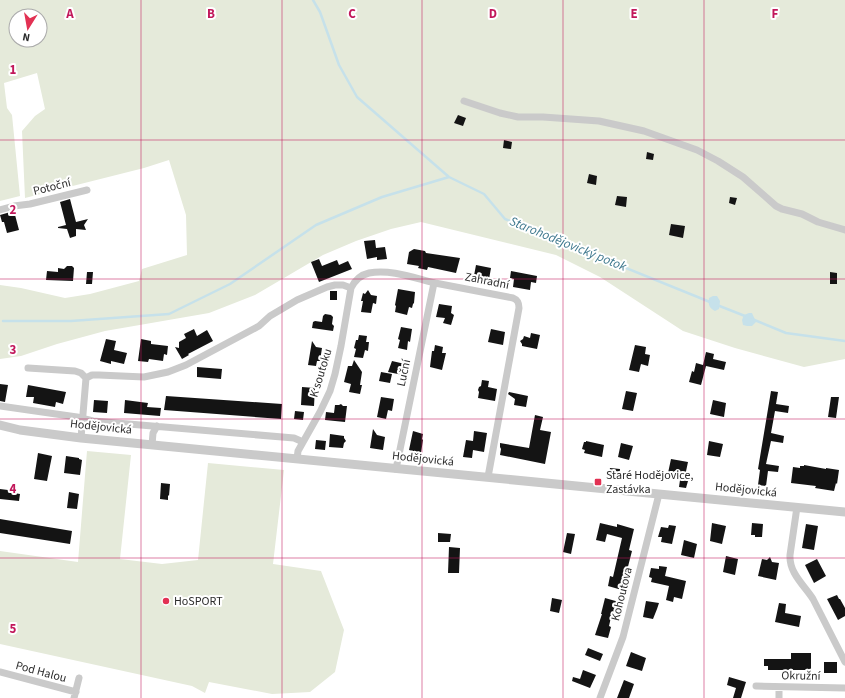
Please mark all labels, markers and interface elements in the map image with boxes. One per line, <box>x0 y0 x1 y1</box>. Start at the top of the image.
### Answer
text: A <box>65 5 74 23</box>
text: B <box>207 5 215 23</box>
text: C <box>348 5 356 23</box>
text: D <box>489 5 497 23</box>
text: E <box>630 5 638 23</box>
text: F <box>772 5 779 23</box>
north arrow <box>8 8 48 48</box>
text: N <box>21 29 31 45</box>
text: 1 <box>10 61 17 79</box>
street label: Potoční <box>31 174 74 200</box>
text: 2 <box>10 201 17 219</box>
water label: Starohodějovický potok <box>507 212 630 276</box>
street label: Zahradní <box>463 268 512 294</box>
text: 3 <box>10 341 17 359</box>
street label: K soutoku <box>306 347 336 399</box>
street label: Luční <box>393 357 415 388</box>
street label: Hodějovická <box>69 415 133 439</box>
street label: Hodějovická <box>391 447 455 471</box>
place label: Staré Hodějovice, Zastávka <box>606 467 693 498</box>
marker: Staré Hodějovice, Zastávka <box>593 477 603 487</box>
street label: Hodějovická <box>714 478 778 502</box>
text: 4 <box>10 480 17 498</box>
street label: Kohoutova <box>607 565 637 623</box>
place label: HoSPORT <box>174 593 223 610</box>
marker: HoSPORT <box>161 596 171 606</box>
text: 5 <box>10 620 17 638</box>
street label: Pod Halou <box>14 657 68 687</box>
street label: Okružní <box>781 667 822 685</box>

